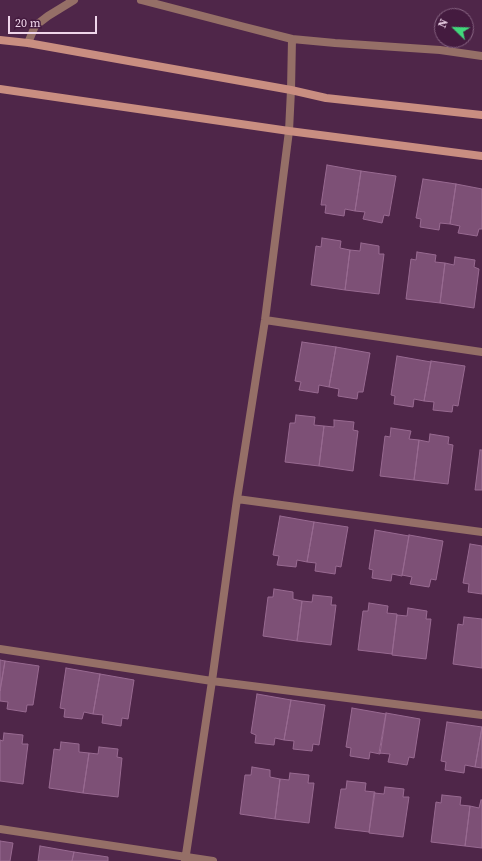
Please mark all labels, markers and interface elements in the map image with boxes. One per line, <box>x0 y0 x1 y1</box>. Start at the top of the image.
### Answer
scale bar <box>10 8 99 34</box>
north arrow <box>434 8 474 48</box>
text: 20 m <box>15 15 41 31</box>
text: N <box>435 17 452 30</box>

